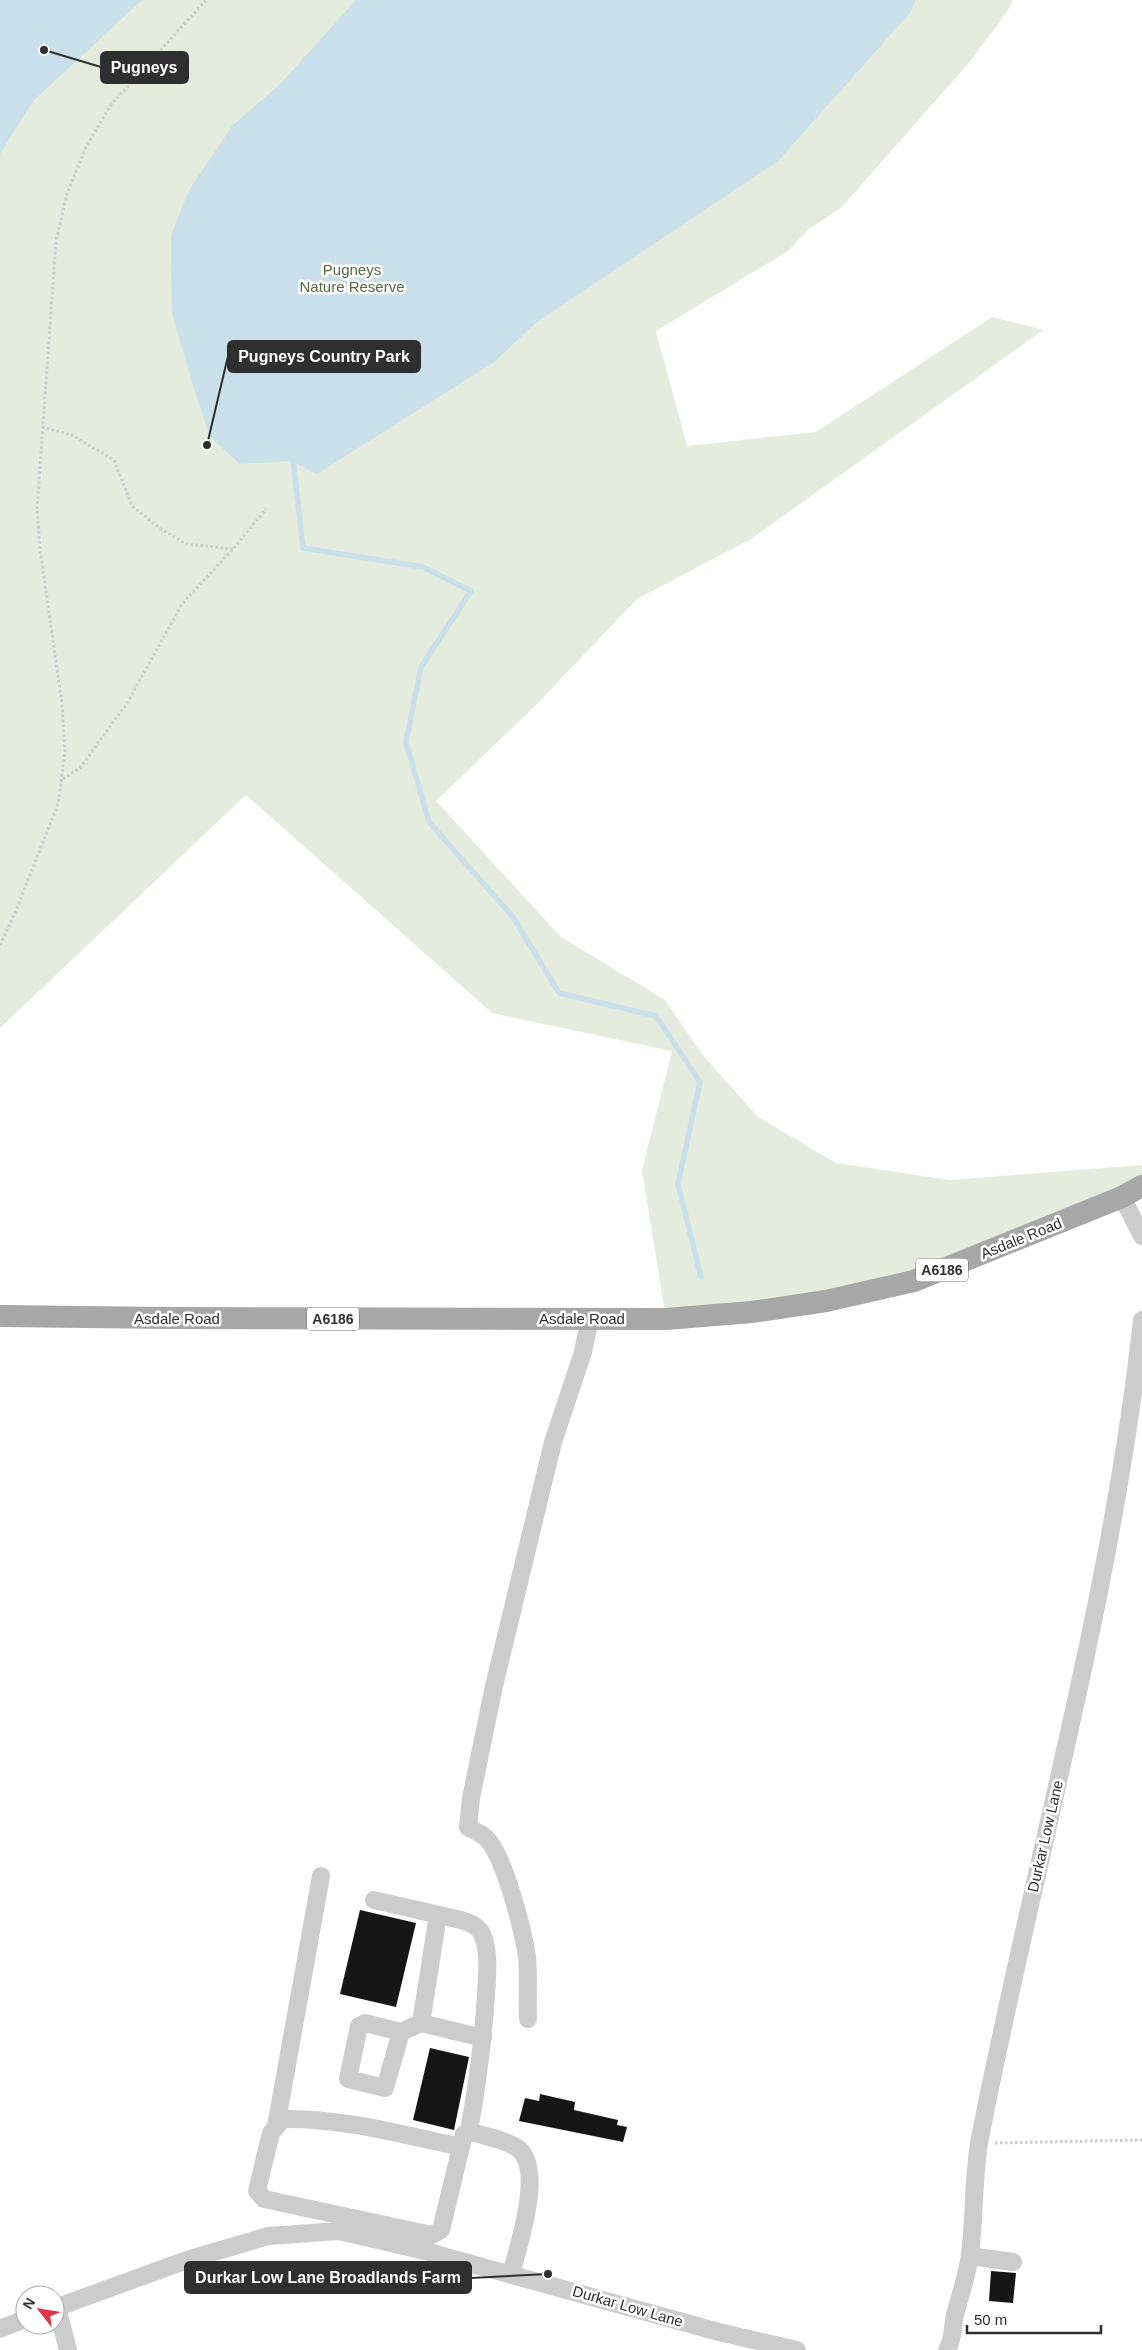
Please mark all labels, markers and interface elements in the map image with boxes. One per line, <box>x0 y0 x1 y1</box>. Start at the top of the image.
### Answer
callout: Pugneys <box>101 52 188 83</box>
text: Pugneys <box>111 59 177 76</box>
park label: Pugneys Nature Reserve <box>299 261 405 295</box>
callout: Pugneys Country Park <box>228 341 420 372</box>
text: Pugneys Country Park <box>238 348 410 365</box>
street label: Asdale Road <box>978 1214 1064 1262</box>
road number: A6186 <box>916 1258 968 1282</box>
road number: A6186 <box>307 1308 359 1330</box>
street label: Asdale Road <box>134 1310 220 1327</box>
street label: Asdale Road <box>539 1310 625 1327</box>
street label: Durkar Low Lane <box>1024 1778 1066 1894</box>
callout: Durkar Low Lane Broadlands Farm <box>185 2262 471 2293</box>
text: Durkar Low Lane Broadlands Farm <box>195 2269 461 2286</box>
street label: Durkar Low Lane <box>571 2282 685 2330</box>
north arrow <box>15 2285 65 2335</box>
text: N <box>19 2295 38 2312</box>
scale bar <box>967 2302 1101 2334</box>
text: 50 m <box>974 2311 1007 2328</box>

